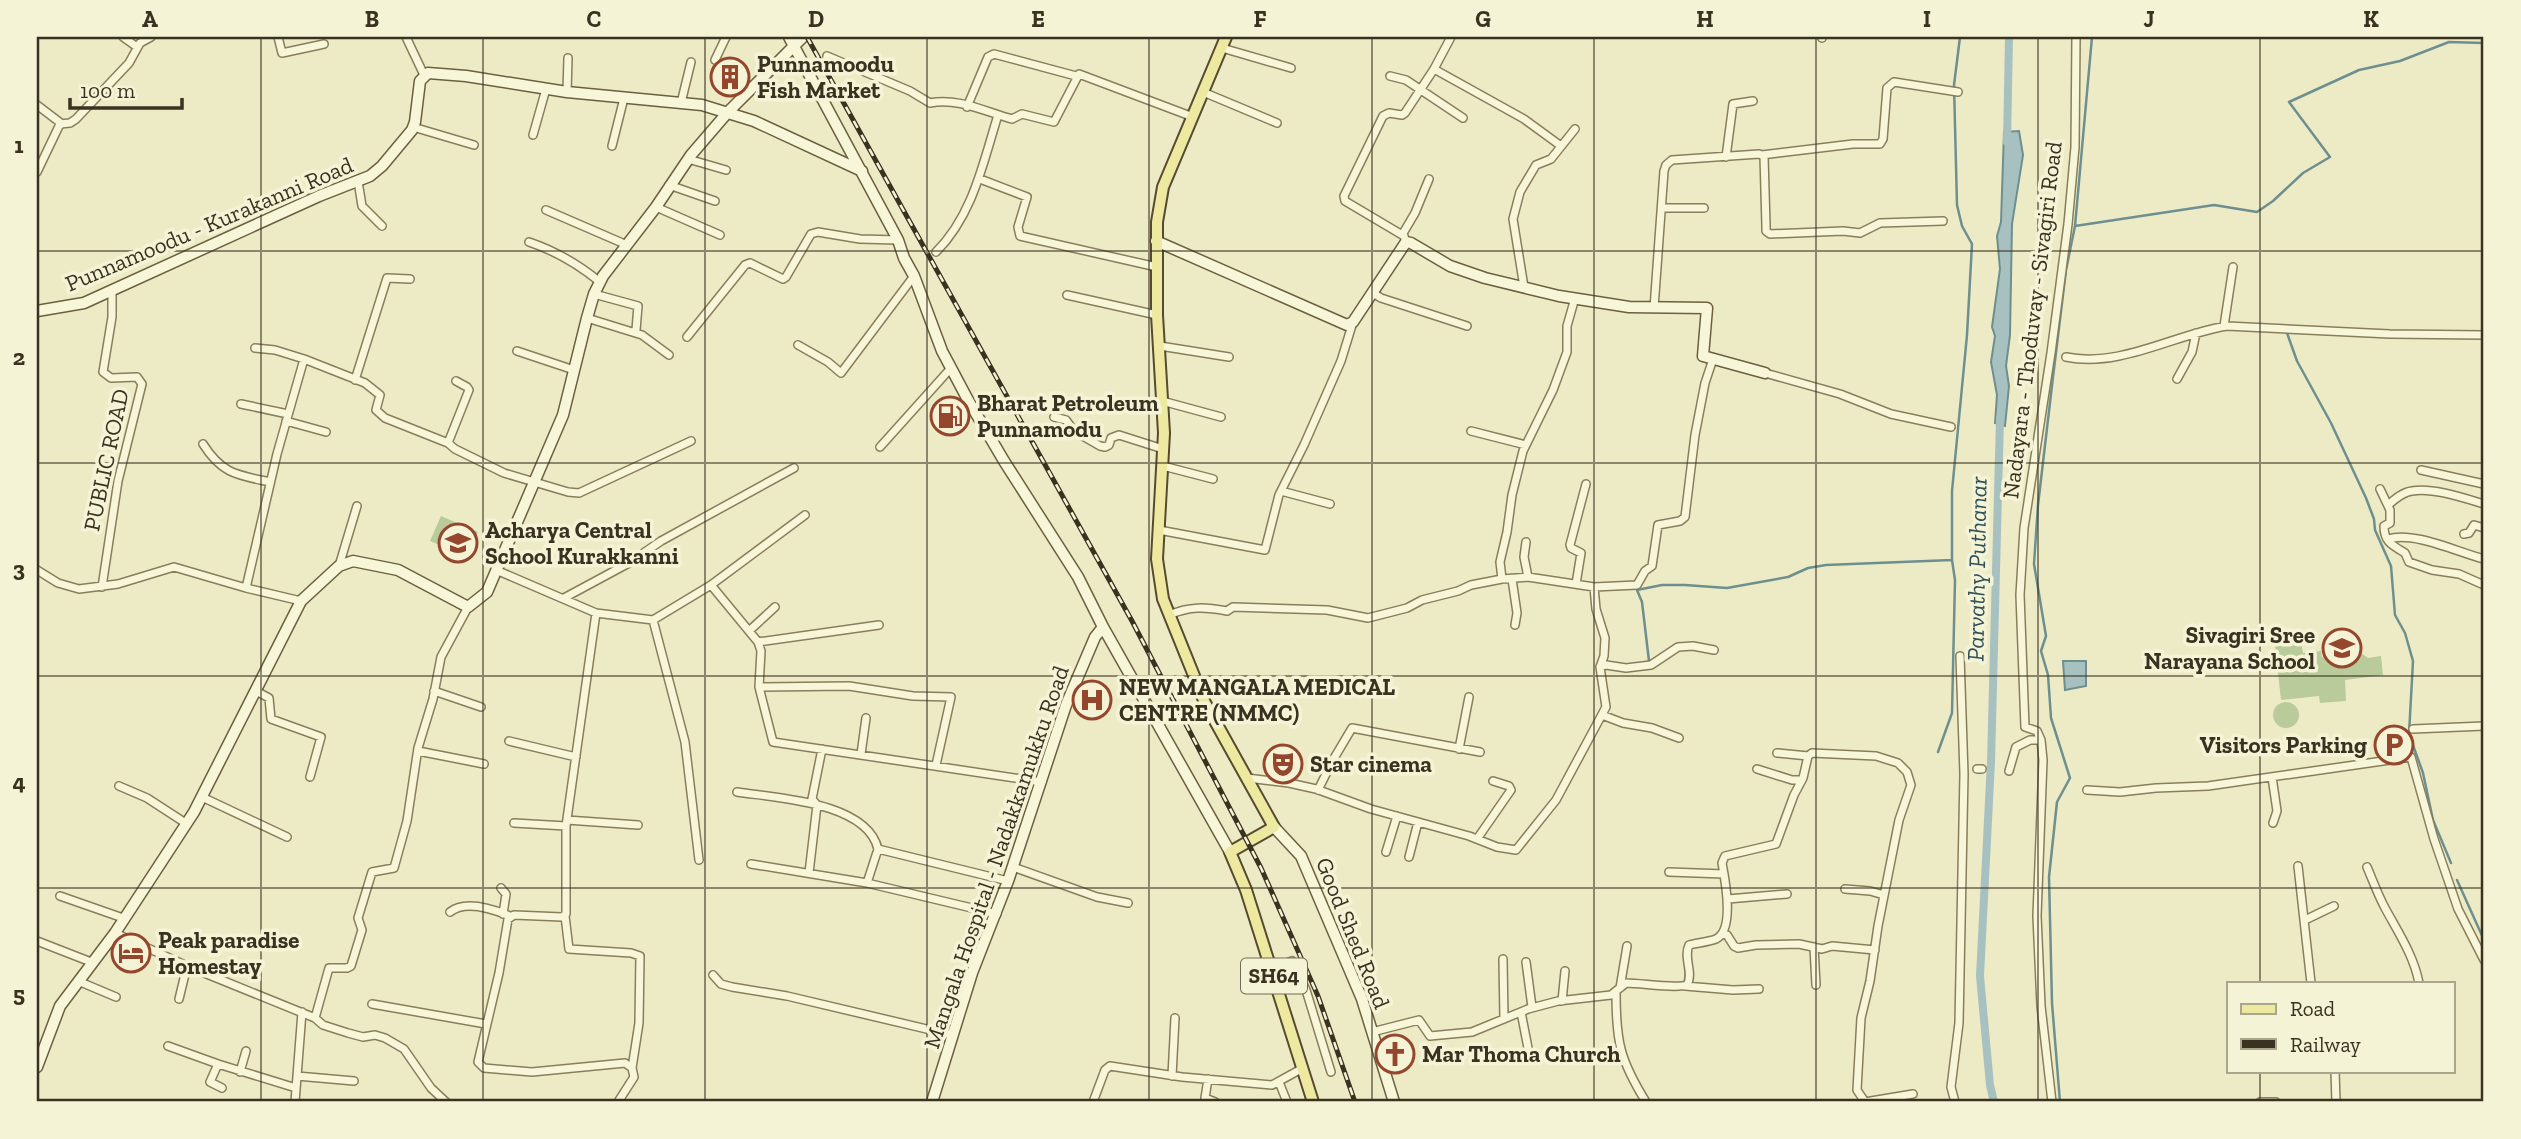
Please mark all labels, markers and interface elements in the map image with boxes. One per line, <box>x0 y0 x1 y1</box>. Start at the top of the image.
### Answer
text: A <box>142 5 158 33</box>
text: B <box>365 5 379 33</box>
text: C <box>587 5 601 33</box>
text: D <box>808 5 824 33</box>
text: E <box>1031 5 1045 33</box>
text: F <box>1253 5 1267 33</box>
text: G <box>1475 5 1491 33</box>
text: H <box>1696 5 1714 33</box>
text: I <box>1923 5 1931 33</box>
text: J <box>2143 5 2155 33</box>
text: K <box>2363 5 2379 33</box>
place label: Punnamoodu Fish Market <box>757 50 894 104</box>
building icon: Punnamoodu Fish Market <box>709 56 751 98</box>
scale bar <box>70 66 182 110</box>
text: 100 m <box>80 78 135 103</box>
text: 1 <box>14 131 24 159</box>
street label: Nadayara - Thoduvay - Sivagiri Road <box>1996 139 2068 500</box>
street label: Punnamoodu - Kurakanni Road <box>61 150 357 297</box>
text: 2 <box>13 343 25 371</box>
street label: PUBLIC ROAD <box>77 386 135 534</box>
place label: Bharat Petroleum Punnamodu <box>977 389 1159 443</box>
fuel station icon: Bharat Petroleum Punnamodu <box>929 395 971 437</box>
water label: Parvathy Puthanar <box>1960 476 1993 662</box>
place label: Acharya Central School Kurakkanni <box>485 516 679 570</box>
school or university icon: Acharya Central School Kurakkanni <box>437 522 479 564</box>
text: 3 <box>13 555 25 583</box>
place label: Sivagiri Sree Narayana School <box>2144 621 2315 675</box>
school or university icon: Sivagiri Sree Narayana School <box>2321 627 2363 669</box>
street label: Mangala Hospital - Nadakkamukku Road <box>917 662 1075 1052</box>
place label: NEW MANGALA MEDICAL CENTRE (NMMC) <box>1119 673 1395 727</box>
hospital icon: NEW MANGALA MEDICAL CENTRE (NMMC) <box>1071 679 1113 721</box>
parking icon: Visitors Parking <box>2373 724 2415 766</box>
place label: Visitors Parking <box>2200 731 2367 759</box>
theatre icon: Star cinema <box>1262 743 1304 785</box>
place label: Star cinema <box>1310 750 1432 778</box>
text: 4 <box>12 768 26 796</box>
street label: Good Shed Road <box>1310 853 1396 1013</box>
place label: Peak paradise Homestay <box>158 926 299 980</box>
hotel icon: Peak paradise Homestay <box>110 932 152 974</box>
road number: SH64 <box>1241 958 1307 993</box>
text: 5 <box>13 980 25 1008</box>
legend <box>2227 982 2454 1072</box>
text: Road <box>2290 996 2336 1021</box>
text: Railway <box>2290 1032 2361 1057</box>
church icon: Mar Thoma Church <box>1374 1033 1416 1075</box>
place label: Mar Thoma Church <box>1422 1040 1621 1068</box>

